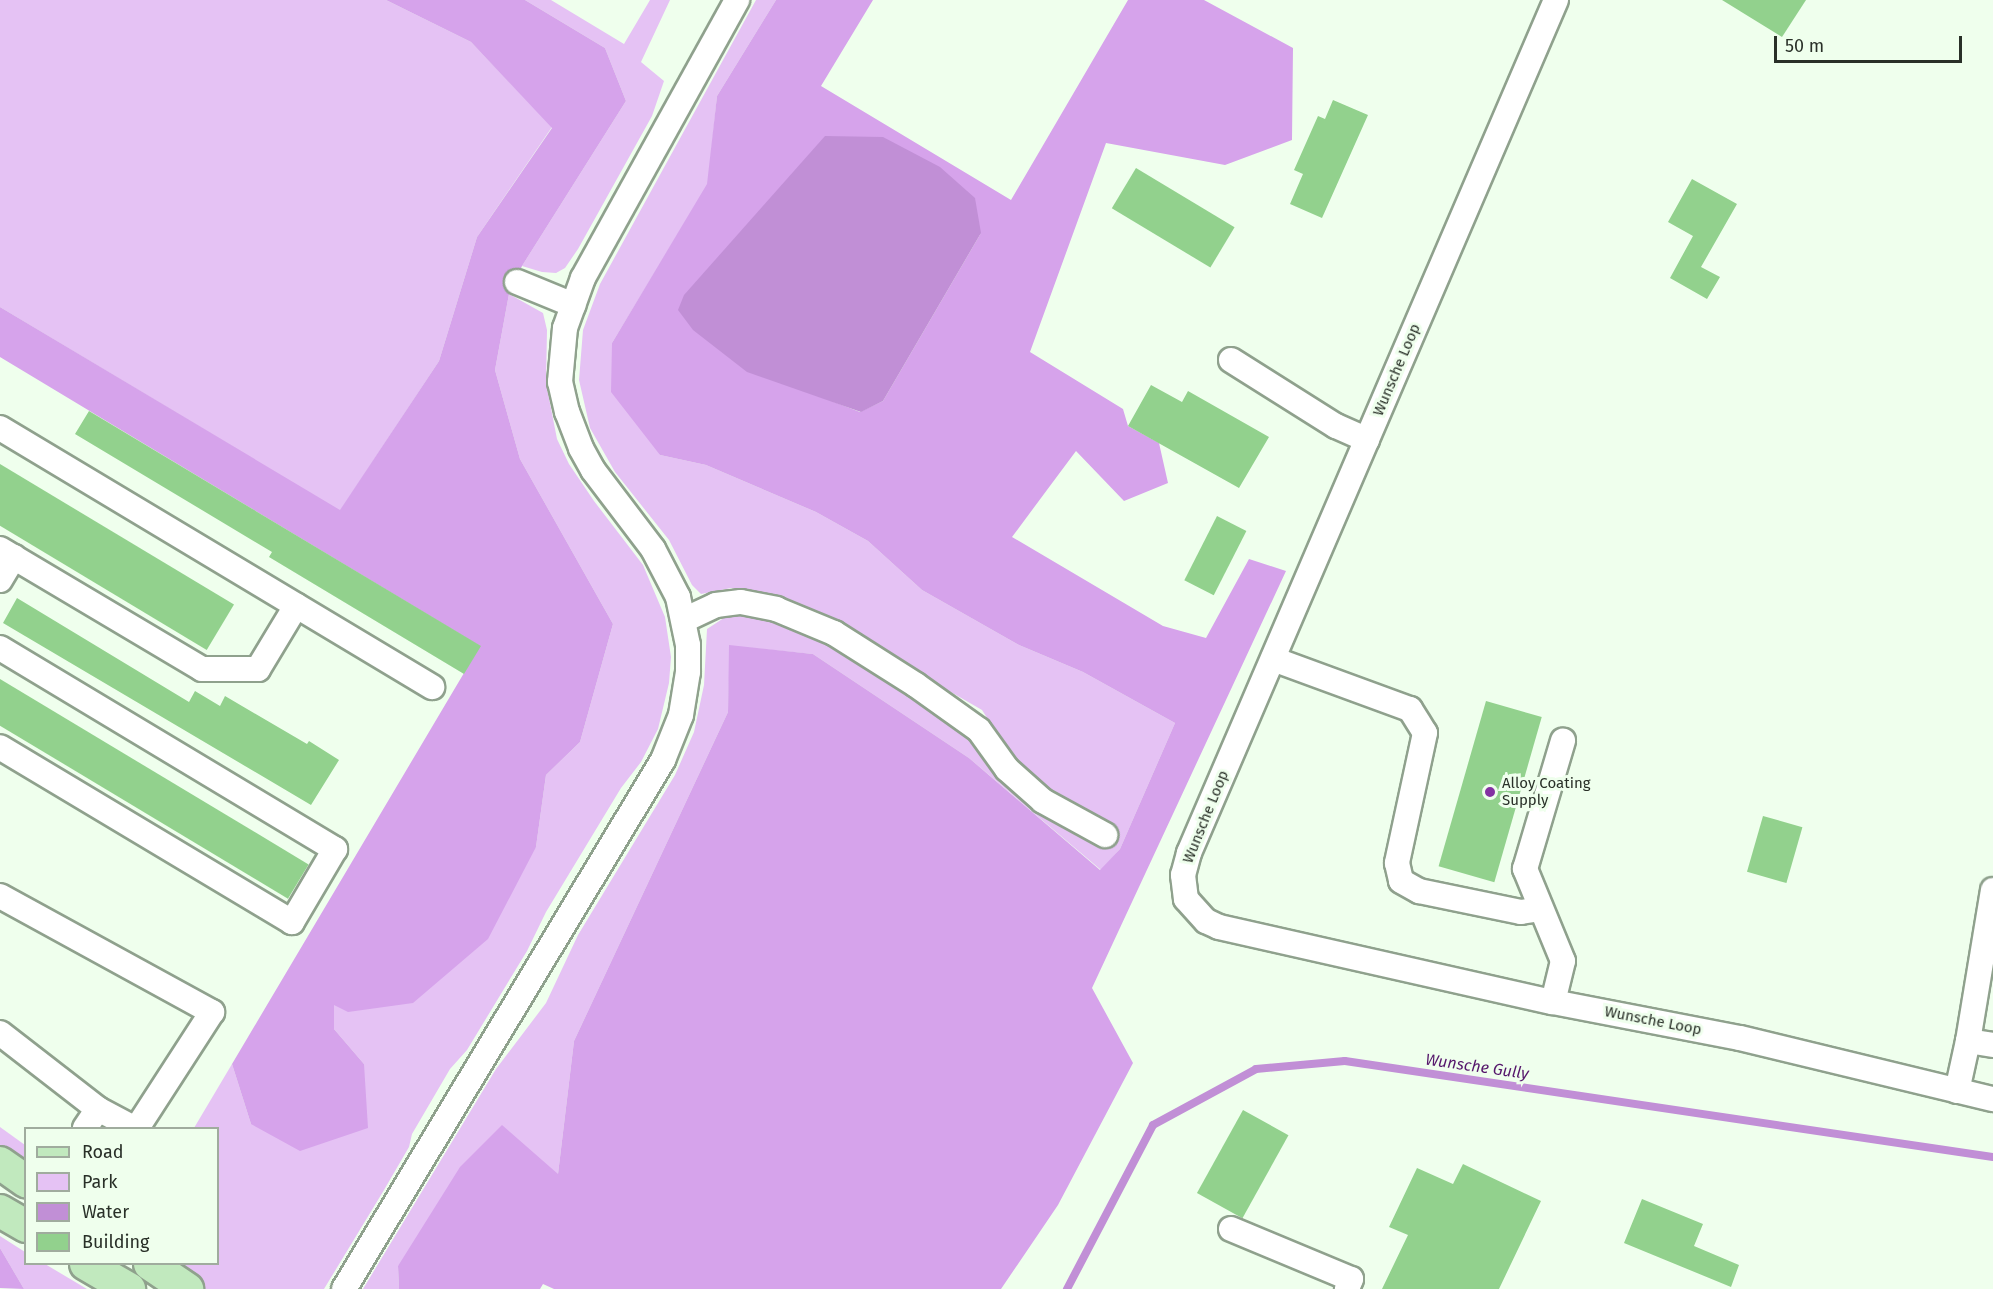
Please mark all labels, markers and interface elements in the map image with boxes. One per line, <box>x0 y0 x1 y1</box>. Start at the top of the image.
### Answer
scale bar <box>1777 24 1964 62</box>
text: 50 m <box>1785 35 1824 57</box>
street label: Wunsche Loop <box>1369 321 1425 419</box>
street label: Wunsche Loop <box>1179 768 1233 866</box>
place label: Alloy Coating Supply <box>1502 774 1590 809</box>
marker: Alloy Coating Supply <box>1483 785 1497 799</box>
street label: Wunsche Loop <box>1603 1003 1703 1039</box>
water label: Wunsche Gully <box>1424 1050 1530 1084</box>
legend <box>24 1127 219 1265</box>
text: Road <box>82 1141 124 1163</box>
text: Park <box>82 1171 117 1193</box>
text: Water <box>82 1201 129 1223</box>
text: Building <box>82 1231 149 1253</box>

